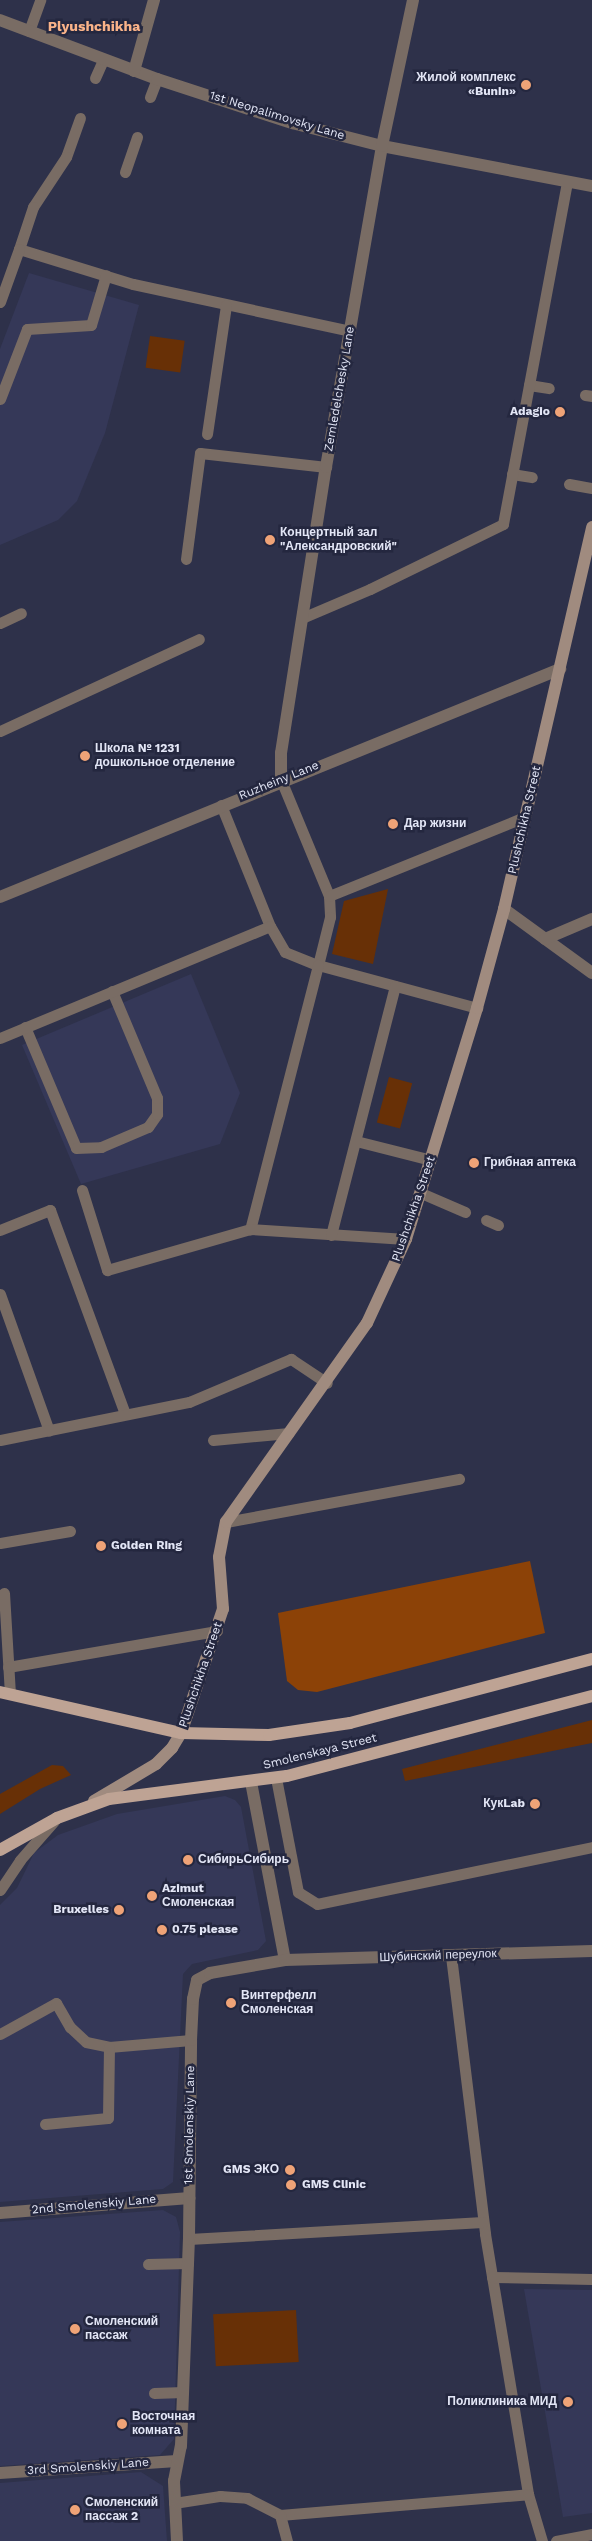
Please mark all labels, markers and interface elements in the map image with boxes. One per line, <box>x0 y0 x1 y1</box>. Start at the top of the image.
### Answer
district label: Plyushchikha <box>48 18 140 34</box>
place label: Жилой комплекс «Bunin» <box>416 71 516 99</box>
marker: Жилой комплекс «Bunin» <box>520 79 532 91</box>
street label: 1st Neopalimovsky Lane <box>208 89 346 143</box>
street label: Zemledelchesky Lane <box>322 325 358 453</box>
place label: Adagio <box>510 405 550 419</box>
marker: Adagio <box>554 406 566 418</box>
place label: Концертный зал "Александровский" <box>280 526 397 554</box>
marker: Концертный зал "Александровский" <box>264 534 276 546</box>
place label: Школа № 1231 дошкольное отделение <box>95 742 235 770</box>
marker: Школа № 1231 дошкольное отделение <box>79 750 91 762</box>
street label: Ruzheiny Lane <box>237 758 321 804</box>
street label: Plushchikha Street <box>506 764 544 876</box>
marker: Дар жизни <box>386 817 400 831</box>
place label: Дар жизни <box>404 817 466 831</box>
street label: Plushchikha Street <box>389 1154 439 1264</box>
place label: Грибная аптека <box>484 1156 576 1170</box>
marker: Грибная аптека <box>468 1157 480 1169</box>
place label: Golden Ring <box>111 1539 182 1553</box>
marker: Golden Ring <box>95 1540 107 1552</box>
street label: Plushchikha Street <box>176 1620 226 1730</box>
street label: Smolenskaya Street <box>262 1731 378 1773</box>
place label: КукLab <box>483 1797 525 1811</box>
marker: КукLab <box>529 1798 541 1810</box>
place label: СибирьСибирь <box>198 1853 289 1867</box>
marker: СибирьСибирь <box>182 1854 194 1866</box>
place label: Azimut Смоленская <box>162 1882 234 1910</box>
marker: Azimut Смоленская <box>146 1890 158 1902</box>
place label: Bruxelles <box>53 1903 109 1917</box>
marker: Bruxelles <box>113 1904 125 1916</box>
place label: 0.75 please <box>172 1923 238 1937</box>
marker: 0.75 please <box>156 1924 168 1936</box>
street label: Шубинский переулок <box>379 1947 497 1965</box>
place label: Винтерфелл Смоленская <box>241 1989 316 2017</box>
marker: Винтерфелл Смоленская <box>225 1997 237 2009</box>
street label: 1st Smolenskiy Lane <box>182 2065 198 2185</box>
place label: GMS ЭКО <box>223 2163 279 2177</box>
marker: GMS ЭКО <box>283 2163 297 2177</box>
marker: GMS Clinic <box>284 2178 298 2192</box>
place label: GMS Clinic <box>302 2178 366 2192</box>
street label: 2nd Smolenskiy Lane <box>31 2192 157 2218</box>
place label: Смоленский пассаж <box>85 2315 158 2343</box>
marker: Смоленский пассаж <box>69 2323 81 2335</box>
place label: Поликлиника МИД <box>447 2395 557 2409</box>
marker: Поликлиника МИД <box>561 2395 575 2409</box>
place label: Восточная комната <box>132 2410 195 2438</box>
marker: Восточная комната <box>116 2418 128 2430</box>
street label: 3rd Smolenskiy Lane <box>26 2456 150 2478</box>
place label: Смоленский пассаж 2 <box>85 2496 158 2524</box>
marker: Смоленский пассаж 2 <box>69 2504 81 2516</box>

